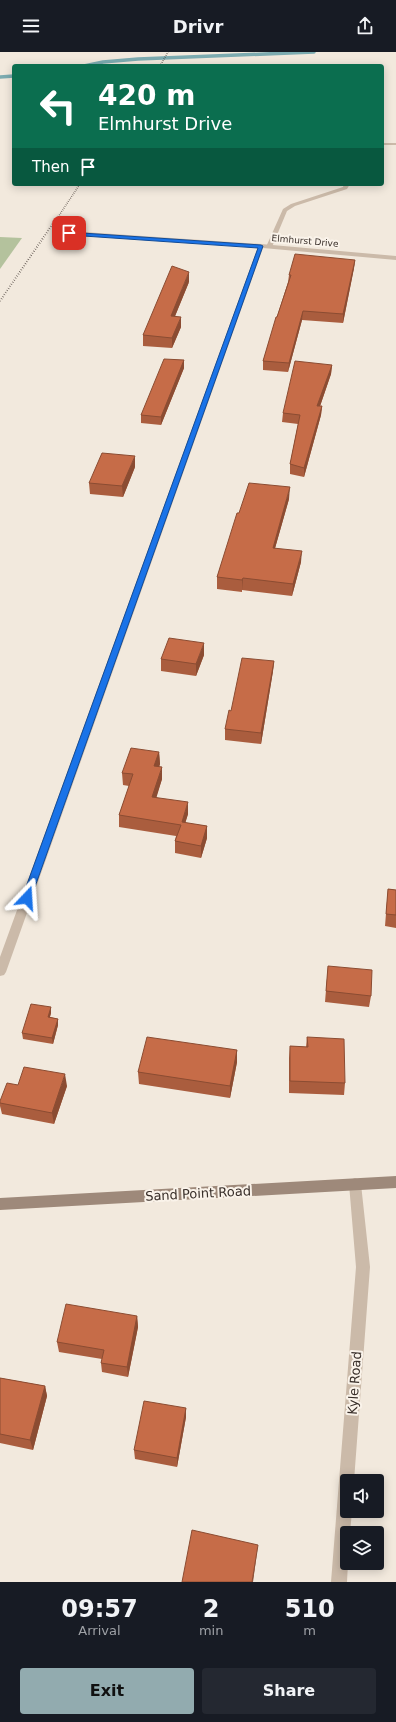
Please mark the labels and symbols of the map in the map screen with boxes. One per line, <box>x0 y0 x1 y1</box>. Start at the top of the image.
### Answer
pin <box>52 216 86 250</box>
street label: Elmhurst Drive <box>271 233 339 249</box>
position arrow <box>6 877 48 919</box>
street label: Sand Point Road <box>145 1183 251 1204</box>
street label: Kyle Road <box>345 1351 364 1415</box>

